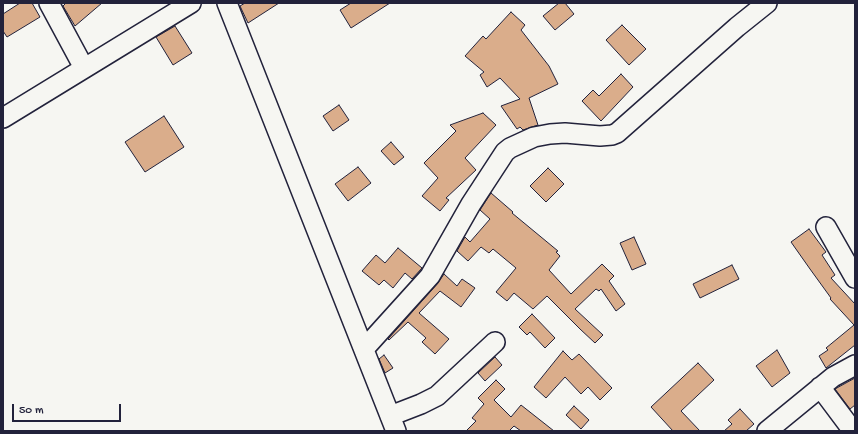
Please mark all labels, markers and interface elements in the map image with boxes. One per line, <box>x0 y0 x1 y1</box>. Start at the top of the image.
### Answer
scale bar <box>14 396 123 422</box>
text: 50 m <box>19 404 44 418</box>

